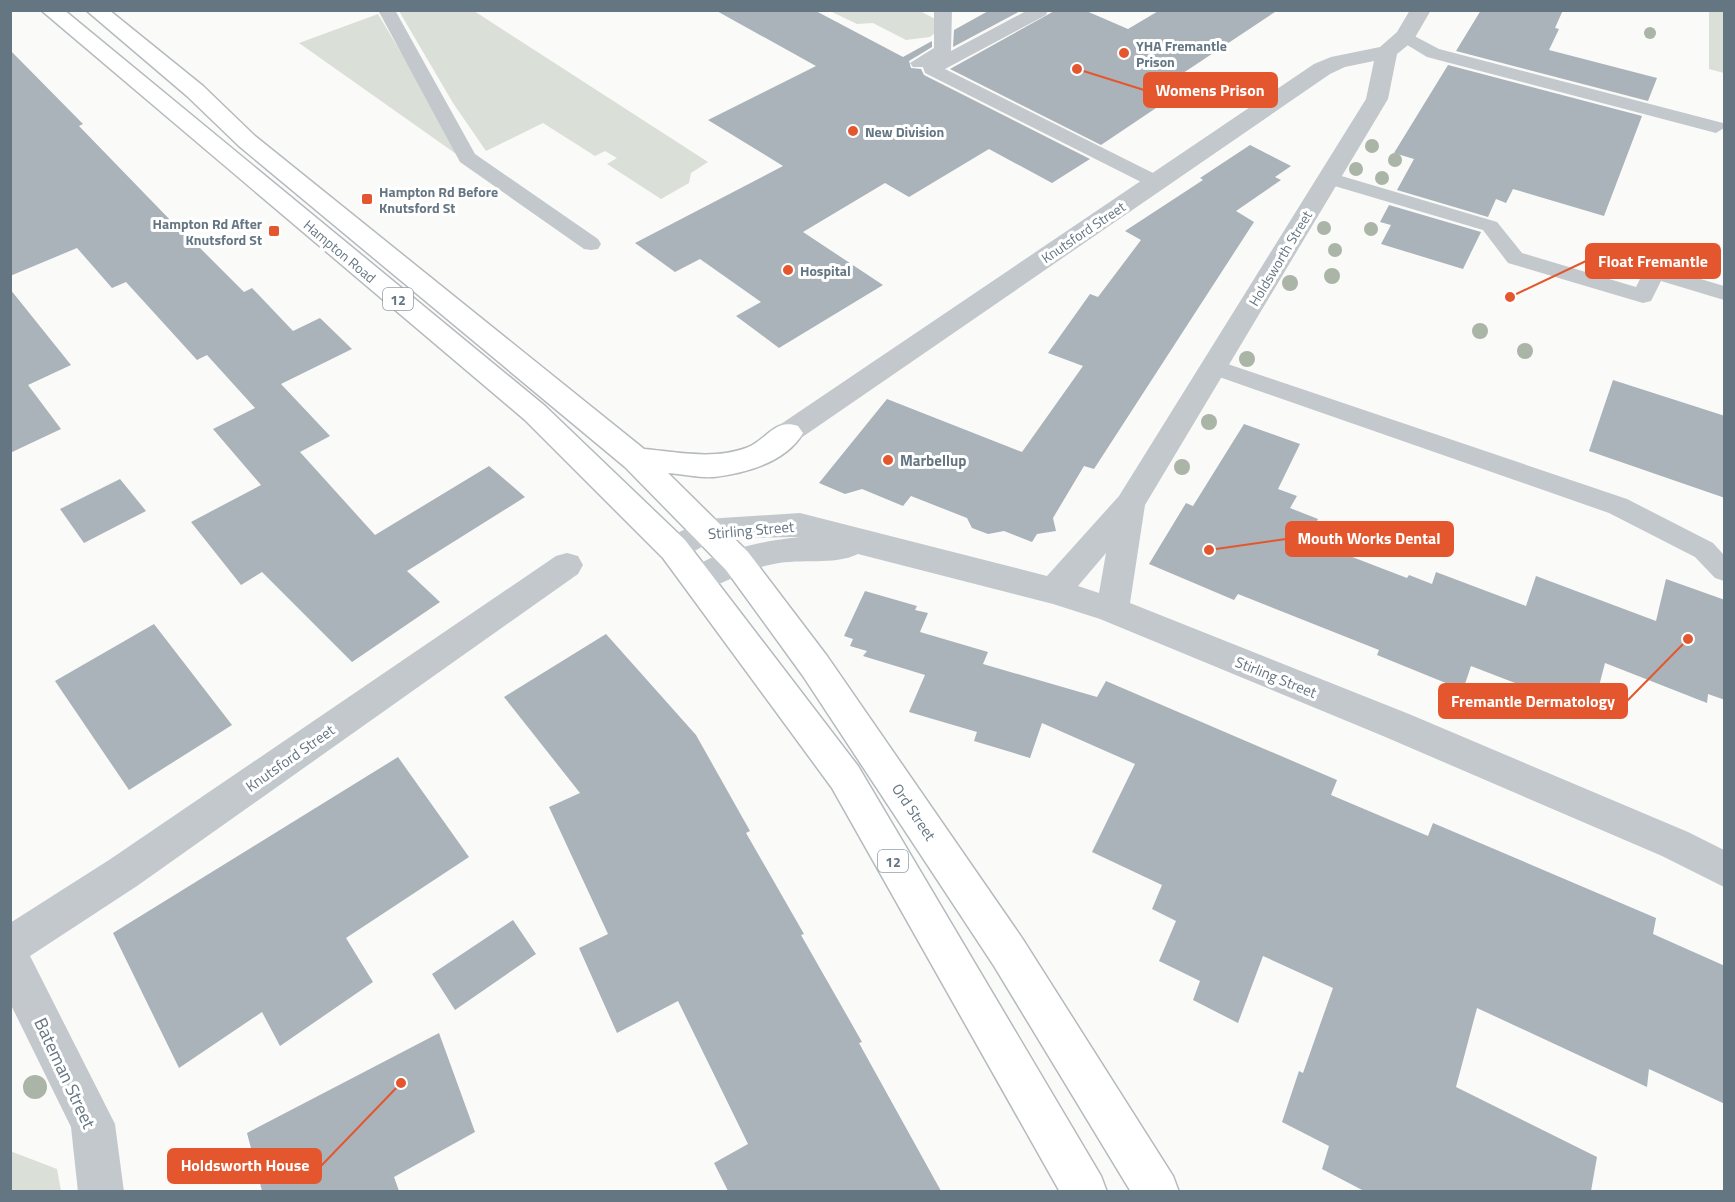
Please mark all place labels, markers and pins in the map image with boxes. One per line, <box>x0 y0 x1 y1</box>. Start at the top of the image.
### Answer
place label: YHA Fremantle Prison <box>1136 35 1227 72</box>
marker: YHA Fremantle Prison <box>1117 46 1131 60</box>
callout: Womens Prison <box>1144 73 1277 107</box>
place label: New Division <box>865 121 944 142</box>
marker: New Division <box>846 124 860 138</box>
place label: Hampton Rd Before Knutsford St <box>379 181 498 218</box>
marker: Hampton Rd Before Knutsford St <box>360 192 374 206</box>
place label: Hampton Rd After Knutsford St <box>153 213 262 250</box>
marker: Hampton Rd After Knutsford St <box>267 224 281 238</box>
callout: Float Fremantle <box>1586 244 1720 278</box>
place label: Hospital <box>800 260 851 281</box>
marker: Hospital <box>781 263 795 277</box>
place label: Marbellup <box>900 449 966 472</box>
marker: Marbellup <box>881 453 895 467</box>
callout: Mouth Works Dental <box>1286 522 1453 556</box>
callout: Fremantle Dermatology <box>1439 684 1627 718</box>
callout: Holdsworth House <box>168 1149 321 1183</box>

